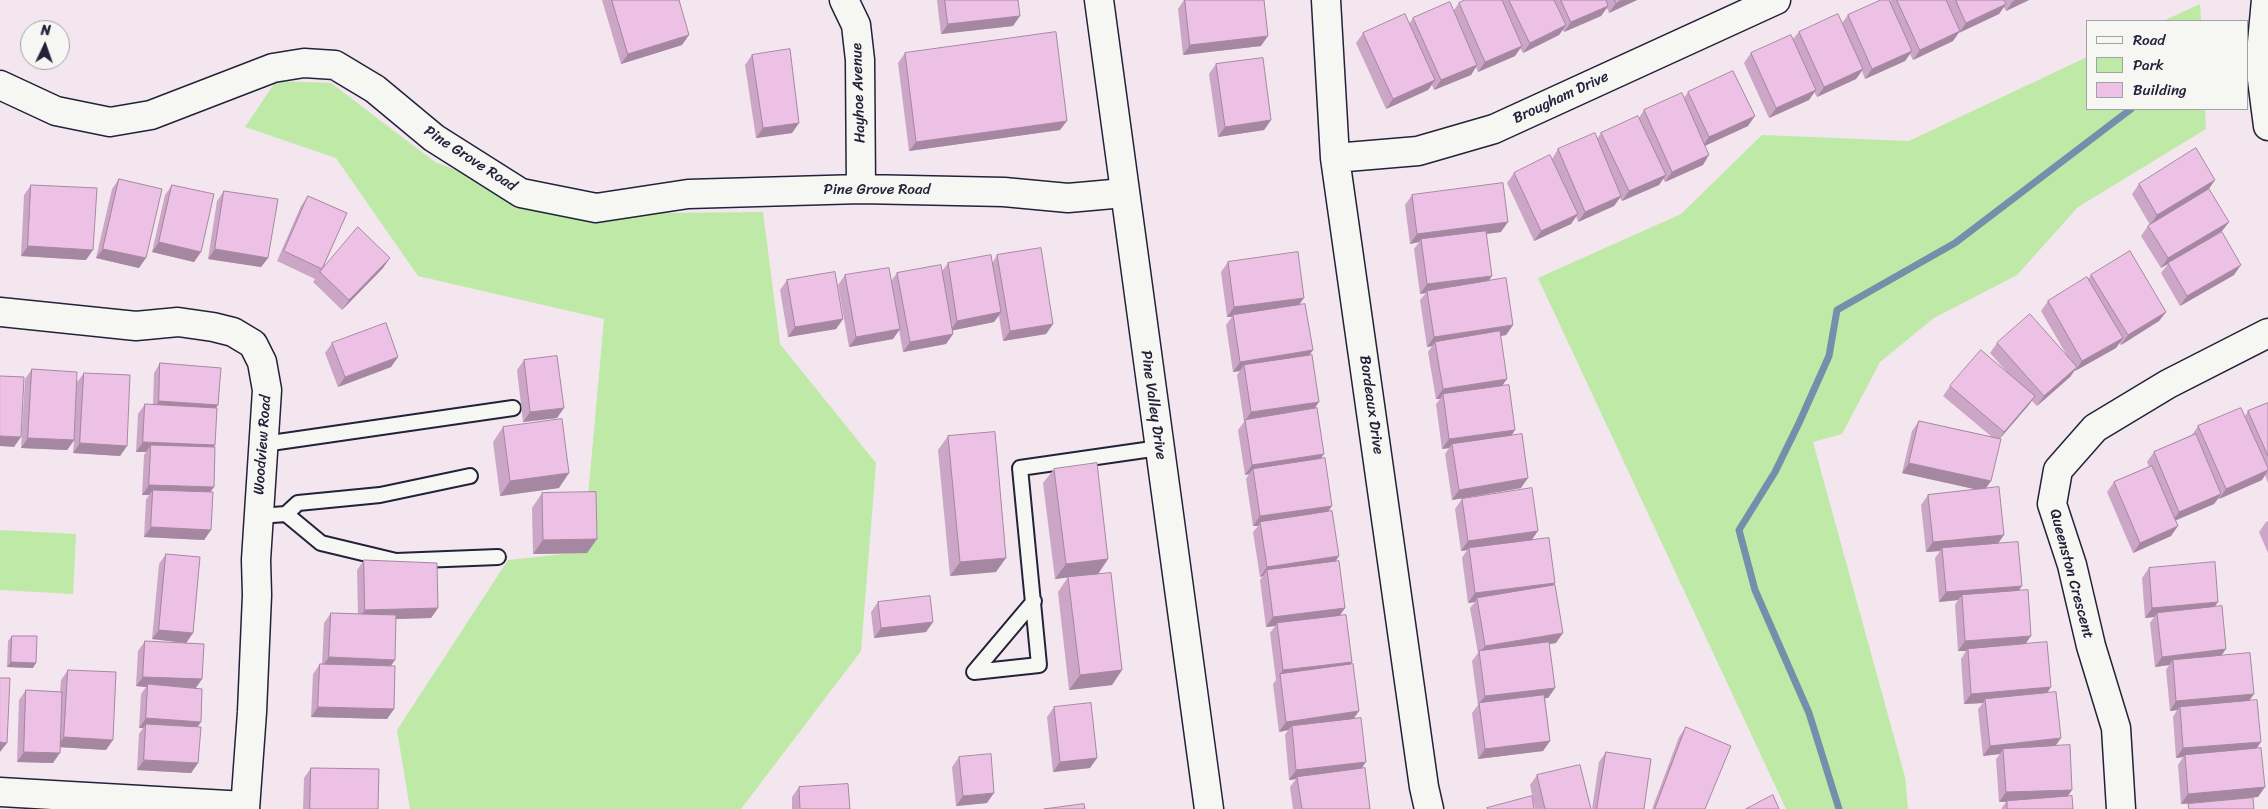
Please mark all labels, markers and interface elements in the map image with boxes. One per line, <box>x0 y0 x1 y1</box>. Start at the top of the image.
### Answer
text: N <box>40 18 51 43</box>
north arrow <box>20 20 70 70</box>
legend <box>2086 20 2248 110</box>
text: Road <box>2133 27 2165 53</box>
street label: Hayhoe Avenue <box>848 43 870 143</box>
text: Park <box>2133 52 2164 78</box>
street label: Brougham Drive <box>1510 68 1612 128</box>
text: Building <box>2133 77 2187 103</box>
street label: Pine Grove Road <box>420 122 520 196</box>
street label: Pine Grove Road <box>824 181 930 199</box>
street label: Pine Valley Drive <box>1136 349 1170 461</box>
street label: Bordeaux Drive <box>1355 354 1387 456</box>
street label: Woodview Road <box>251 395 275 495</box>
street label: Queenston Crescent <box>2045 507 2097 641</box>

